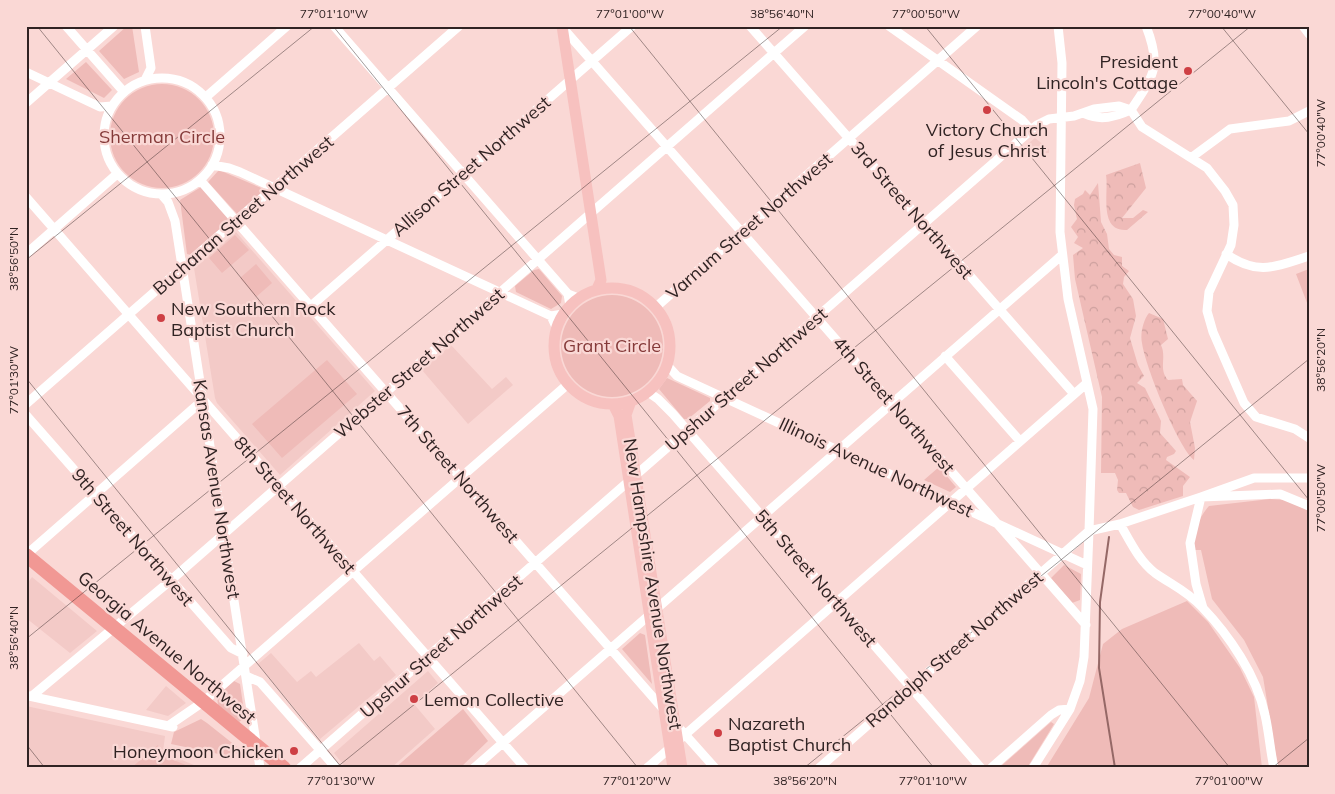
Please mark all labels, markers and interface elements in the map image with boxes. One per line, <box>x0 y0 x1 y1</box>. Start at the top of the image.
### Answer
text: 77°01'10"W <box>300 6 368 21</box>
text: 77°01'00"W <box>596 6 664 21</box>
text: 38°56'40"N <box>750 6 814 21</box>
text: 77°00'50"W <box>892 6 960 21</box>
text: 77°00'40"W <box>1188 6 1256 21</box>
place label: President Lincoln's Cottage <box>1036 50 1178 94</box>
marker: President Lincoln's Cottage <box>1182 65 1194 77</box>
street label: Allison Street Northwest <box>387 91 555 241</box>
text: 77°00'40"W <box>1313 99 1328 167</box>
marker: Victory Church of Jesus Christ <box>981 104 993 116</box>
place label: Victory Church of Jesus Christ <box>926 118 1048 162</box>
park label: Sherman Circle <box>99 125 225 148</box>
street label: Buchanan Street Northwest <box>148 130 338 300</box>
street label: 3rd Street Northwest <box>846 136 978 284</box>
street label: Varnum Street Northwest <box>661 148 837 304</box>
text: 38°56'50"N <box>6 227 21 291</box>
street label: Webster Street Northwest <box>329 283 509 443</box>
place label: New Southern Rock Baptist Church <box>171 297 336 341</box>
street label: Upshur Street Northwest <box>660 302 832 456</box>
marker: New Southern Rock Baptist Church <box>155 312 167 324</box>
text: 38°56'20"N <box>1313 328 1328 392</box>
street label: 4th Street Northwest <box>828 332 960 478</box>
park label: Grant Circle <box>563 334 661 357</box>
text: 77°01'30"W <box>6 346 21 414</box>
street label: Kansas Avenue Northwest <box>188 378 246 600</box>
street label: 7th Street Northwest <box>392 401 524 547</box>
street label: Illinois Avenue Northwest <box>775 412 977 522</box>
street label: 8th Street Northwest <box>229 432 361 578</box>
street label: New Hampshire Avenue Northwest <box>619 437 687 731</box>
street label: 9th Street Northwest <box>67 464 199 610</box>
text: 77°00'50"W <box>1313 464 1328 532</box>
street label: 5th Street Northwest <box>750 505 882 651</box>
street label: Georgia Avenue Northwest <box>73 566 261 728</box>
street label: Randolph Street Northwest <box>861 566 1047 732</box>
street label: Upshur Street Northwest <box>355 569 527 723</box>
text: 38°56'40"N <box>6 606 21 670</box>
place label: Lemon Collective <box>424 688 564 711</box>
marker: Lemon Collective <box>408 693 420 705</box>
place label: Nazareth Baptist Church <box>728 712 851 756</box>
marker: Nazareth Baptist Church <box>712 727 724 739</box>
place label: Honeymoon Chicken <box>113 740 284 763</box>
marker: Honeymoon Chicken <box>288 745 300 757</box>
text: 77°01'30"W <box>307 773 375 788</box>
text: 77°01'20"W <box>603 773 671 788</box>
text: 38°56'20"N <box>773 773 837 788</box>
text: 77°01'10"W <box>899 773 967 788</box>
text: 77°01'00"W <box>1195 773 1263 788</box>

